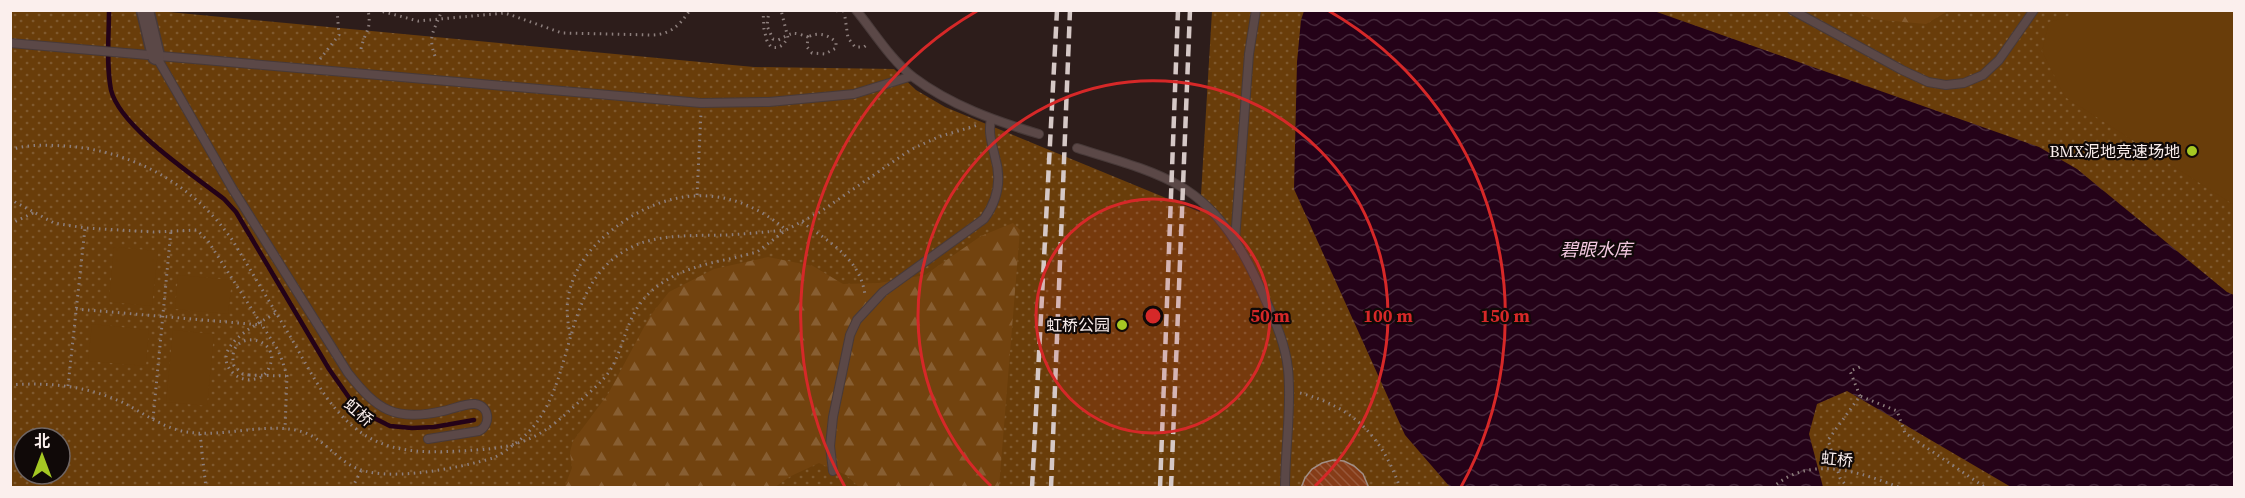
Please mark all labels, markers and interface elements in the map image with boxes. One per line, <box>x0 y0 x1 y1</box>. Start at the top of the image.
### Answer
place label: BMX泥地竞速场地 <box>2049 140 2180 162</box>
marker: BMX泥地竞速场地 <box>2185 144 2199 158</box>
water label: 碧眼水库 <box>1560 237 1635 262</box>
text: 50 m <box>1250 303 1290 328</box>
text: 100 m <box>1363 303 1413 328</box>
text: 150 m <box>1480 303 1530 328</box>
centre of rings <box>1143 306 1163 326</box>
place label: 虹桥公园 <box>1046 314 1110 336</box>
marker: 虹桥公园 <box>1115 318 1129 332</box>
street label: 虹桥 <box>340 393 378 431</box>
north arrow <box>12 426 72 486</box>
text: 北 <box>34 430 50 452</box>
street label: 虹桥 <box>1820 447 1854 471</box>

